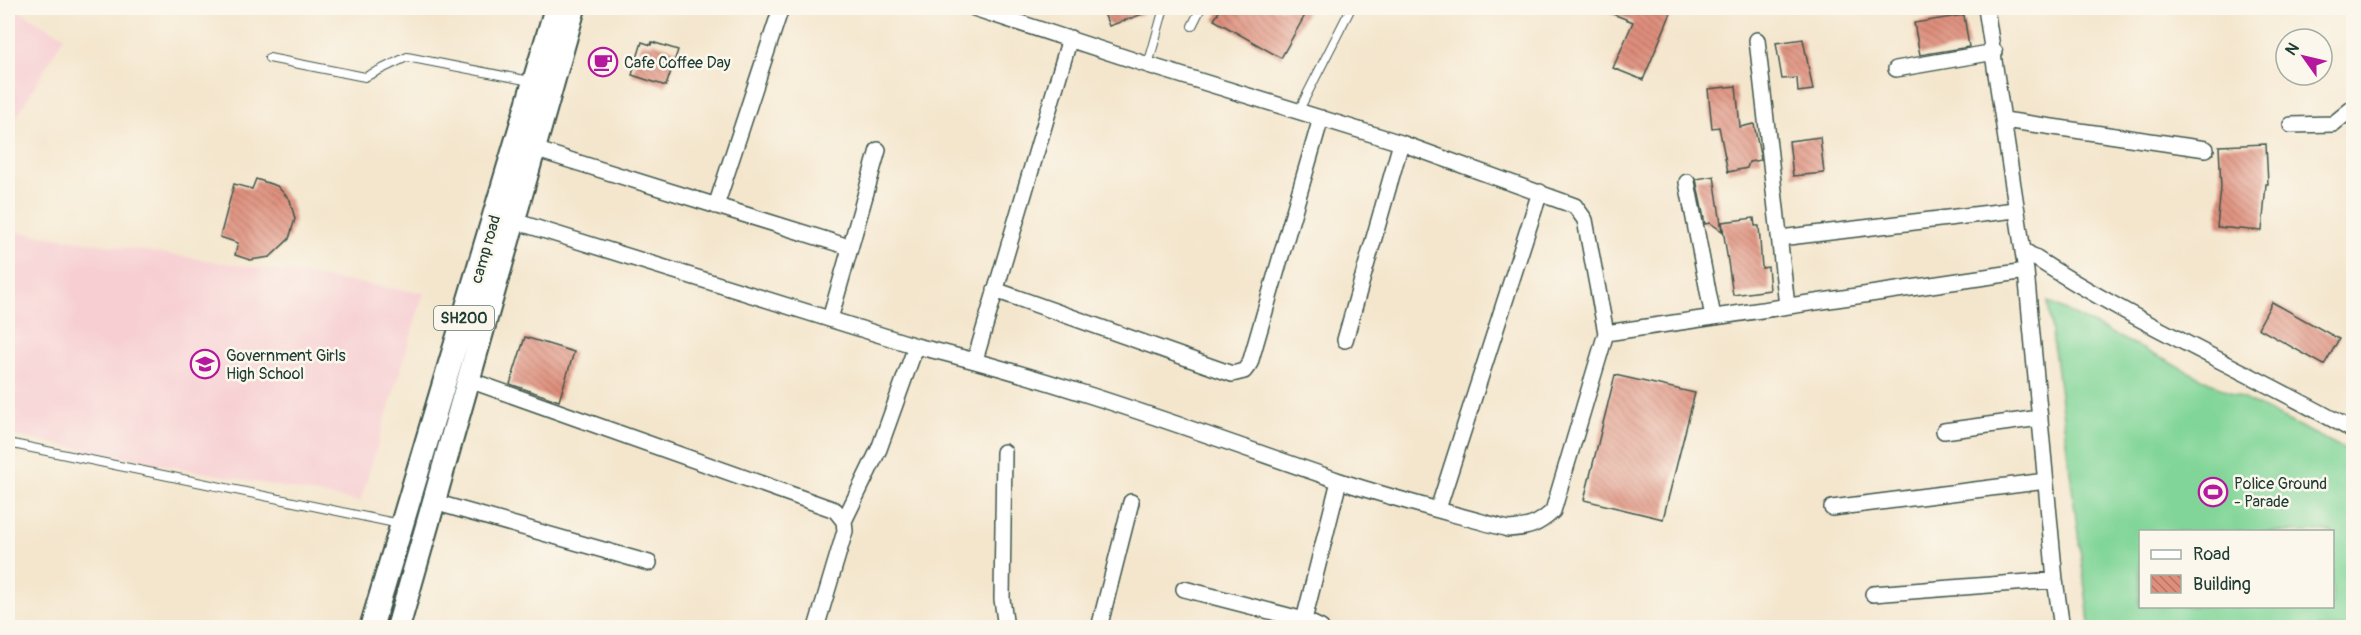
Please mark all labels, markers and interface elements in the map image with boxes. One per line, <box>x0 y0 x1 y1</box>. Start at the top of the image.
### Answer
north arrow <box>2274 27 2334 87</box>
text: N <box>2281 39 2304 59</box>
cafe icon: Cafe Coffee Day <box>587 46 619 78</box>
place label: Cafe Coffee Day <box>624 53 731 73</box>
street label: camp road <box>467 213 505 286</box>
road number: SH200 <box>434 306 494 330</box>
place label: Government Girls High School <box>226 346 346 384</box>
school or university icon: Government Girls High School <box>189 348 221 380</box>
place label: Police Ground - Parade <box>2234 474 2327 512</box>
sports icon: Police Ground - Parade <box>2197 476 2229 508</box>
legend <box>2139 530 2334 608</box>
text: Road <box>2193 543 2230 566</box>
text: Building <box>2193 573 2251 596</box>

